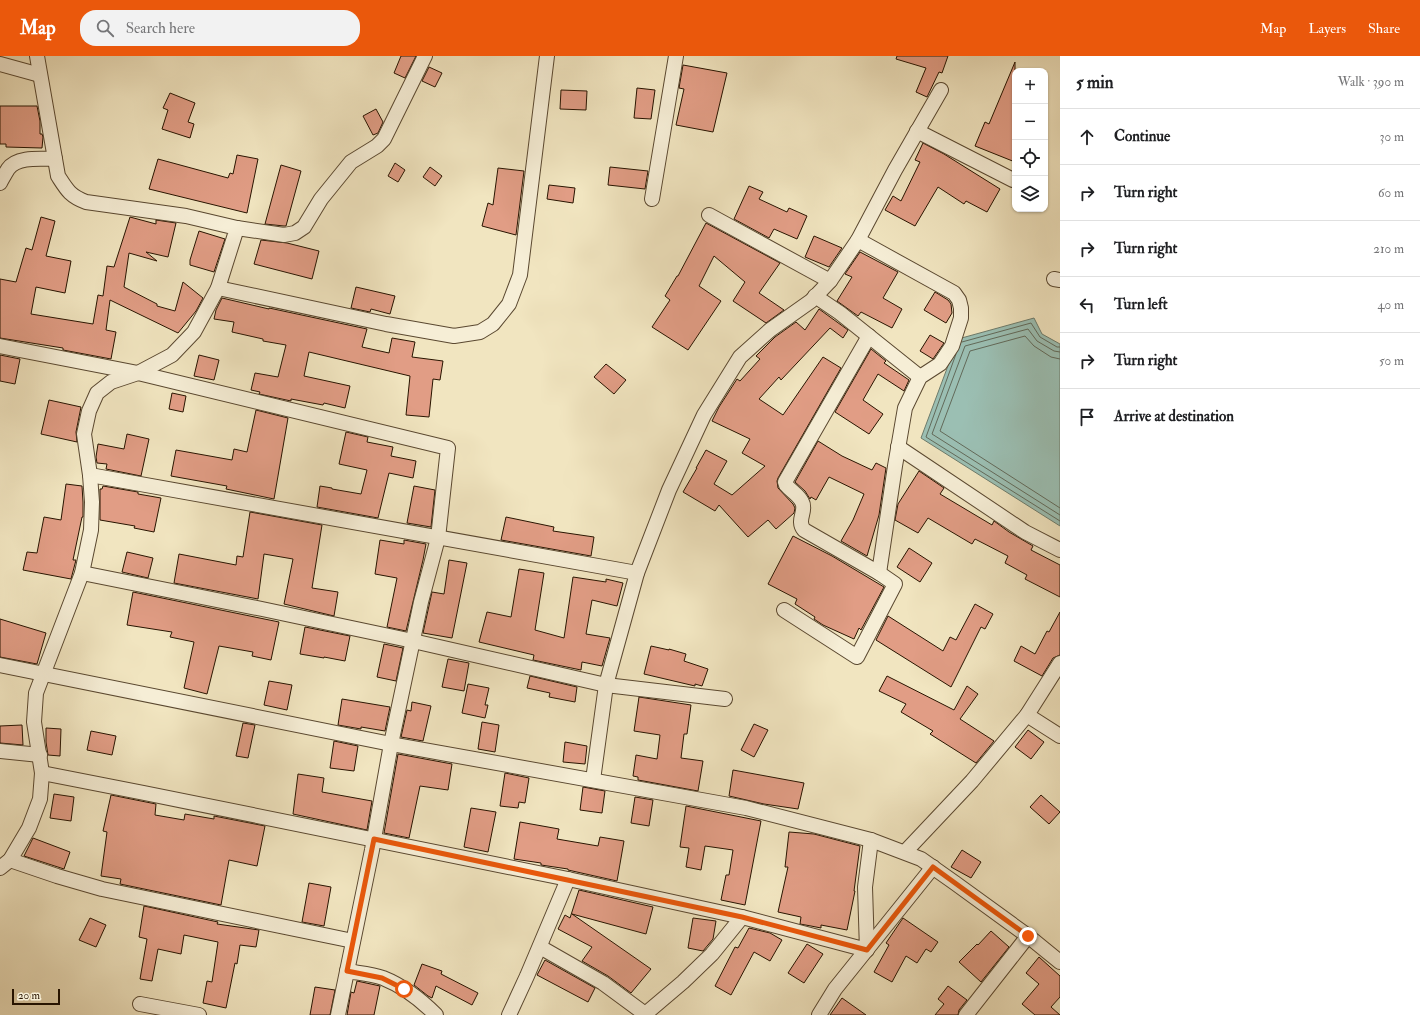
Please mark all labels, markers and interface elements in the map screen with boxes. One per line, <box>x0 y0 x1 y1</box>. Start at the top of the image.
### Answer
search box <box>80 10 360 46</box>
text: Map <box>20 16 56 40</box>
icon: search <box>94 17 116 39</box>
text: Search here <box>126 19 195 38</box>
text: Map <box>1260 20 1286 37</box>
text: Layers <box>1308 20 1346 37</box>
text: Share <box>1368 20 1400 37</box>
map controls <box>1012 68 1048 212</box>
button: + <box>1012 68 1048 104</box>
text: 5 min <box>1076 72 1114 93</box>
text: Walk · 390 m <box>1338 74 1404 90</box>
button: − <box>1012 104 1048 140</box>
icon: ahead <box>1076 126 1098 148</box>
text: Continue <box>1114 127 1170 146</box>
text: 30 m <box>1380 129 1404 145</box>
button: locate <box>1012 140 1048 176</box>
button: layers <box>1012 176 1048 212</box>
icon: right <box>1076 182 1098 204</box>
text: Turn right <box>1114 183 1177 202</box>
text: 60 m <box>1378 185 1404 201</box>
icon: right <box>1076 238 1098 260</box>
text: Turn right <box>1114 239 1177 258</box>
text: 210 m <box>1373 241 1404 257</box>
icon: left <box>1076 294 1098 316</box>
text: Turn left <box>1114 295 1168 314</box>
text: 40 m <box>1378 297 1404 313</box>
icon: right <box>1076 350 1098 372</box>
text: Turn right <box>1114 351 1177 370</box>
text: 50 m <box>1379 353 1404 369</box>
icon: arrive <box>1076 406 1098 428</box>
text: Arrive at destination <box>1114 407 1234 426</box>
route end <box>1019 927 1037 945</box>
route start <box>395 980 413 998</box>
scale bar <box>12 987 60 1006</box>
text: 20 m <box>18 989 40 1002</box>

